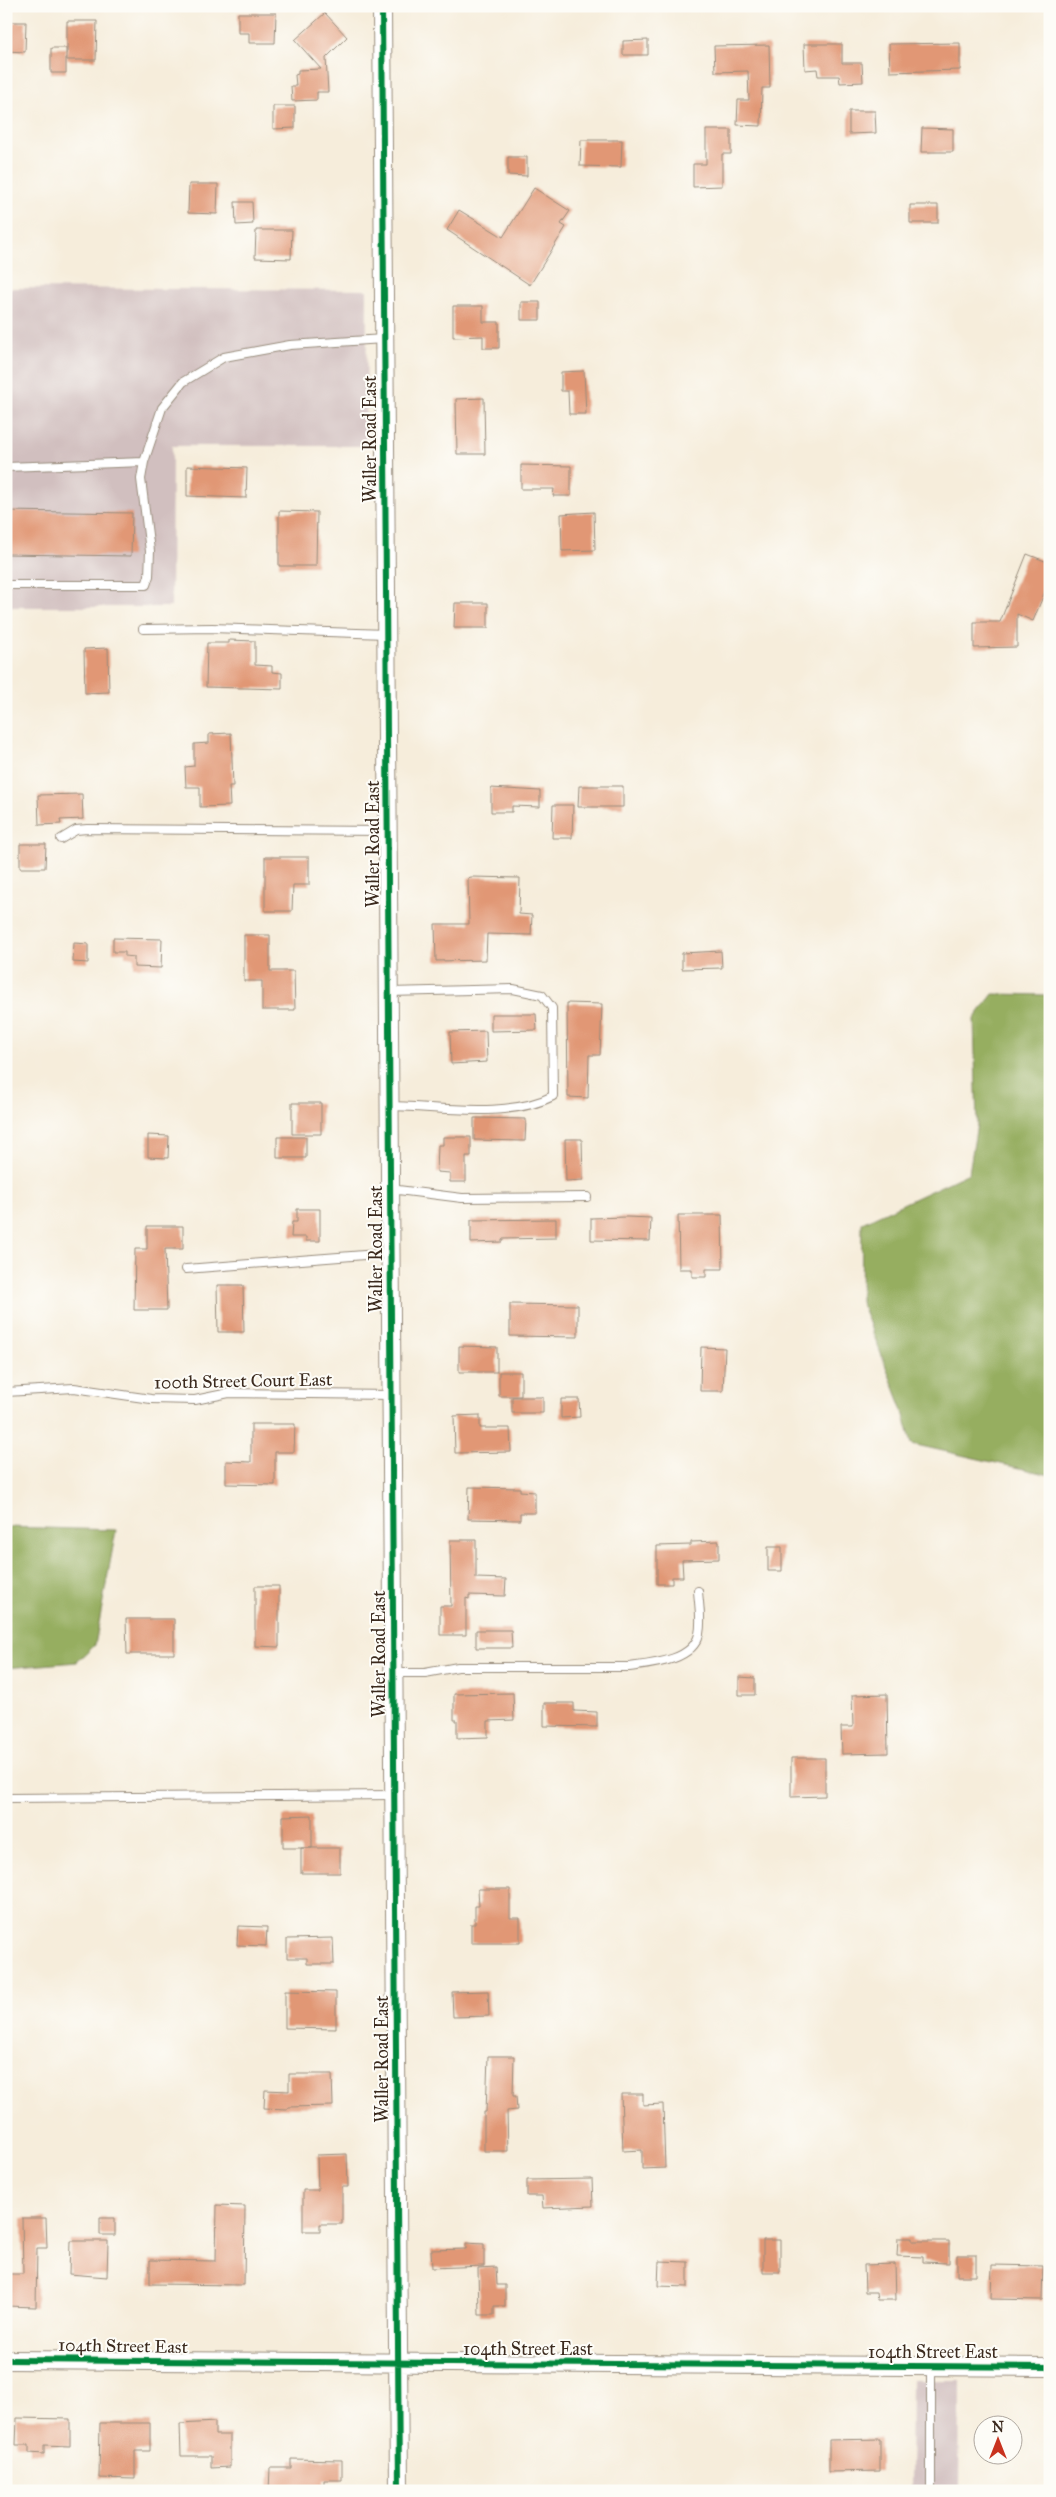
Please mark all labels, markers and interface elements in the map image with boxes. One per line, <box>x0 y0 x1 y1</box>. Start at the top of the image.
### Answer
street label: Waller Road East <box>359 375 381 503</box>
street label: Waller Road East <box>362 780 384 908</box>
street label: Waller Road East <box>365 1185 387 1313</box>
street label: 100th Street Court East <box>154 1368 333 1394</box>
street label: Waller Road East <box>368 1590 390 1718</box>
street label: Waller Road East <box>371 1995 393 2123</box>
street label: 104th Street East <box>58 2334 189 2358</box>
street label: 104th Street East <box>463 2338 594 2360</box>
street label: 104th Street East <box>868 2341 999 2363</box>
north arrow <box>974 2414 1024 2464</box>
text: N <box>992 2419 1004 2436</box>

